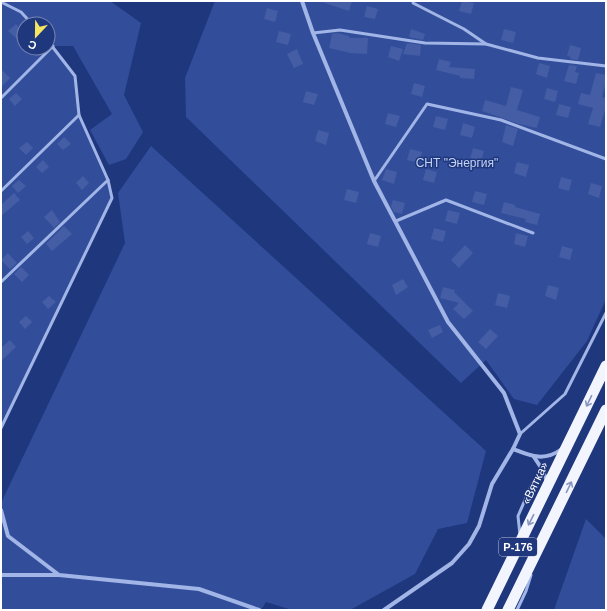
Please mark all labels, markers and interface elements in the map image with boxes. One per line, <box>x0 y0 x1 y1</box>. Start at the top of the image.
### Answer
north arrow <box>16 16 56 56</box>
text: С <box>26 38 38 52</box>
park label: СНТ "Энергия" <box>416 156 498 170</box>
one-way arrow <box>585 395 592 407</box>
street label: «Вятка» <box>519 459 551 506</box>
one-way arrow <box>566 481 573 493</box>
one-way arrow <box>527 514 534 526</box>
road number: Р-176 <box>499 538 537 556</box>

